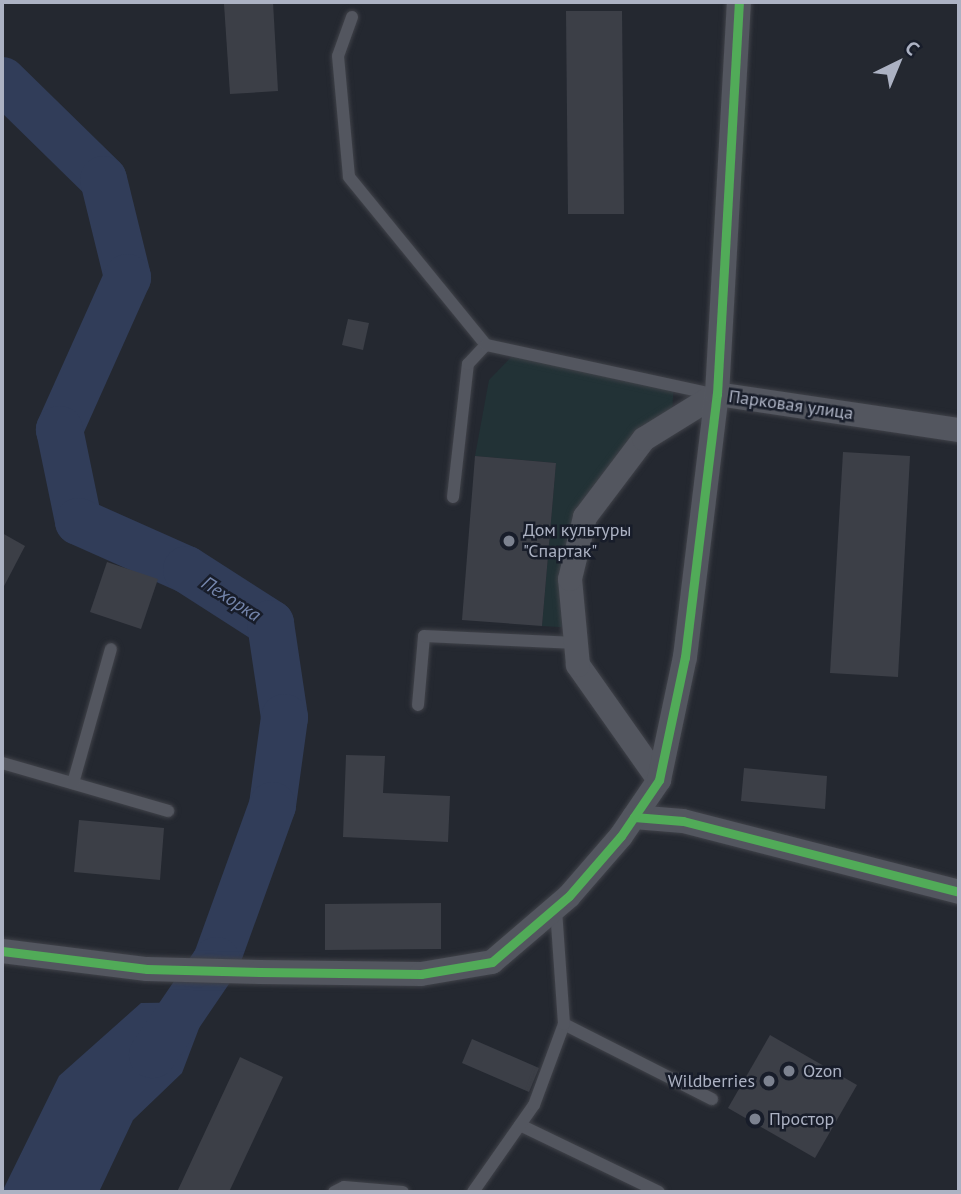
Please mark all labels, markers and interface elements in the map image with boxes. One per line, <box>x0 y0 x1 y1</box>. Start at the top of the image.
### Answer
north arrow <box>863 28 933 98</box>
text: С <box>900 35 924 60</box>
street label: Парковая улица <box>727 386 855 424</box>
place label: Дом культуры "Спартак" <box>523 520 631 562</box>
marker: Дом культуры "Спартак" <box>501 533 517 549</box>
water label: Пехорка <box>197 572 265 626</box>
place label: Ozon <box>803 1060 842 1082</box>
marker: Ozon <box>781 1063 797 1079</box>
place label: Wildberries <box>668 1070 755 1092</box>
marker: Wildberries <box>761 1073 777 1089</box>
place label: Простор <box>769 1108 834 1130</box>
marker: Простор <box>747 1111 763 1127</box>

